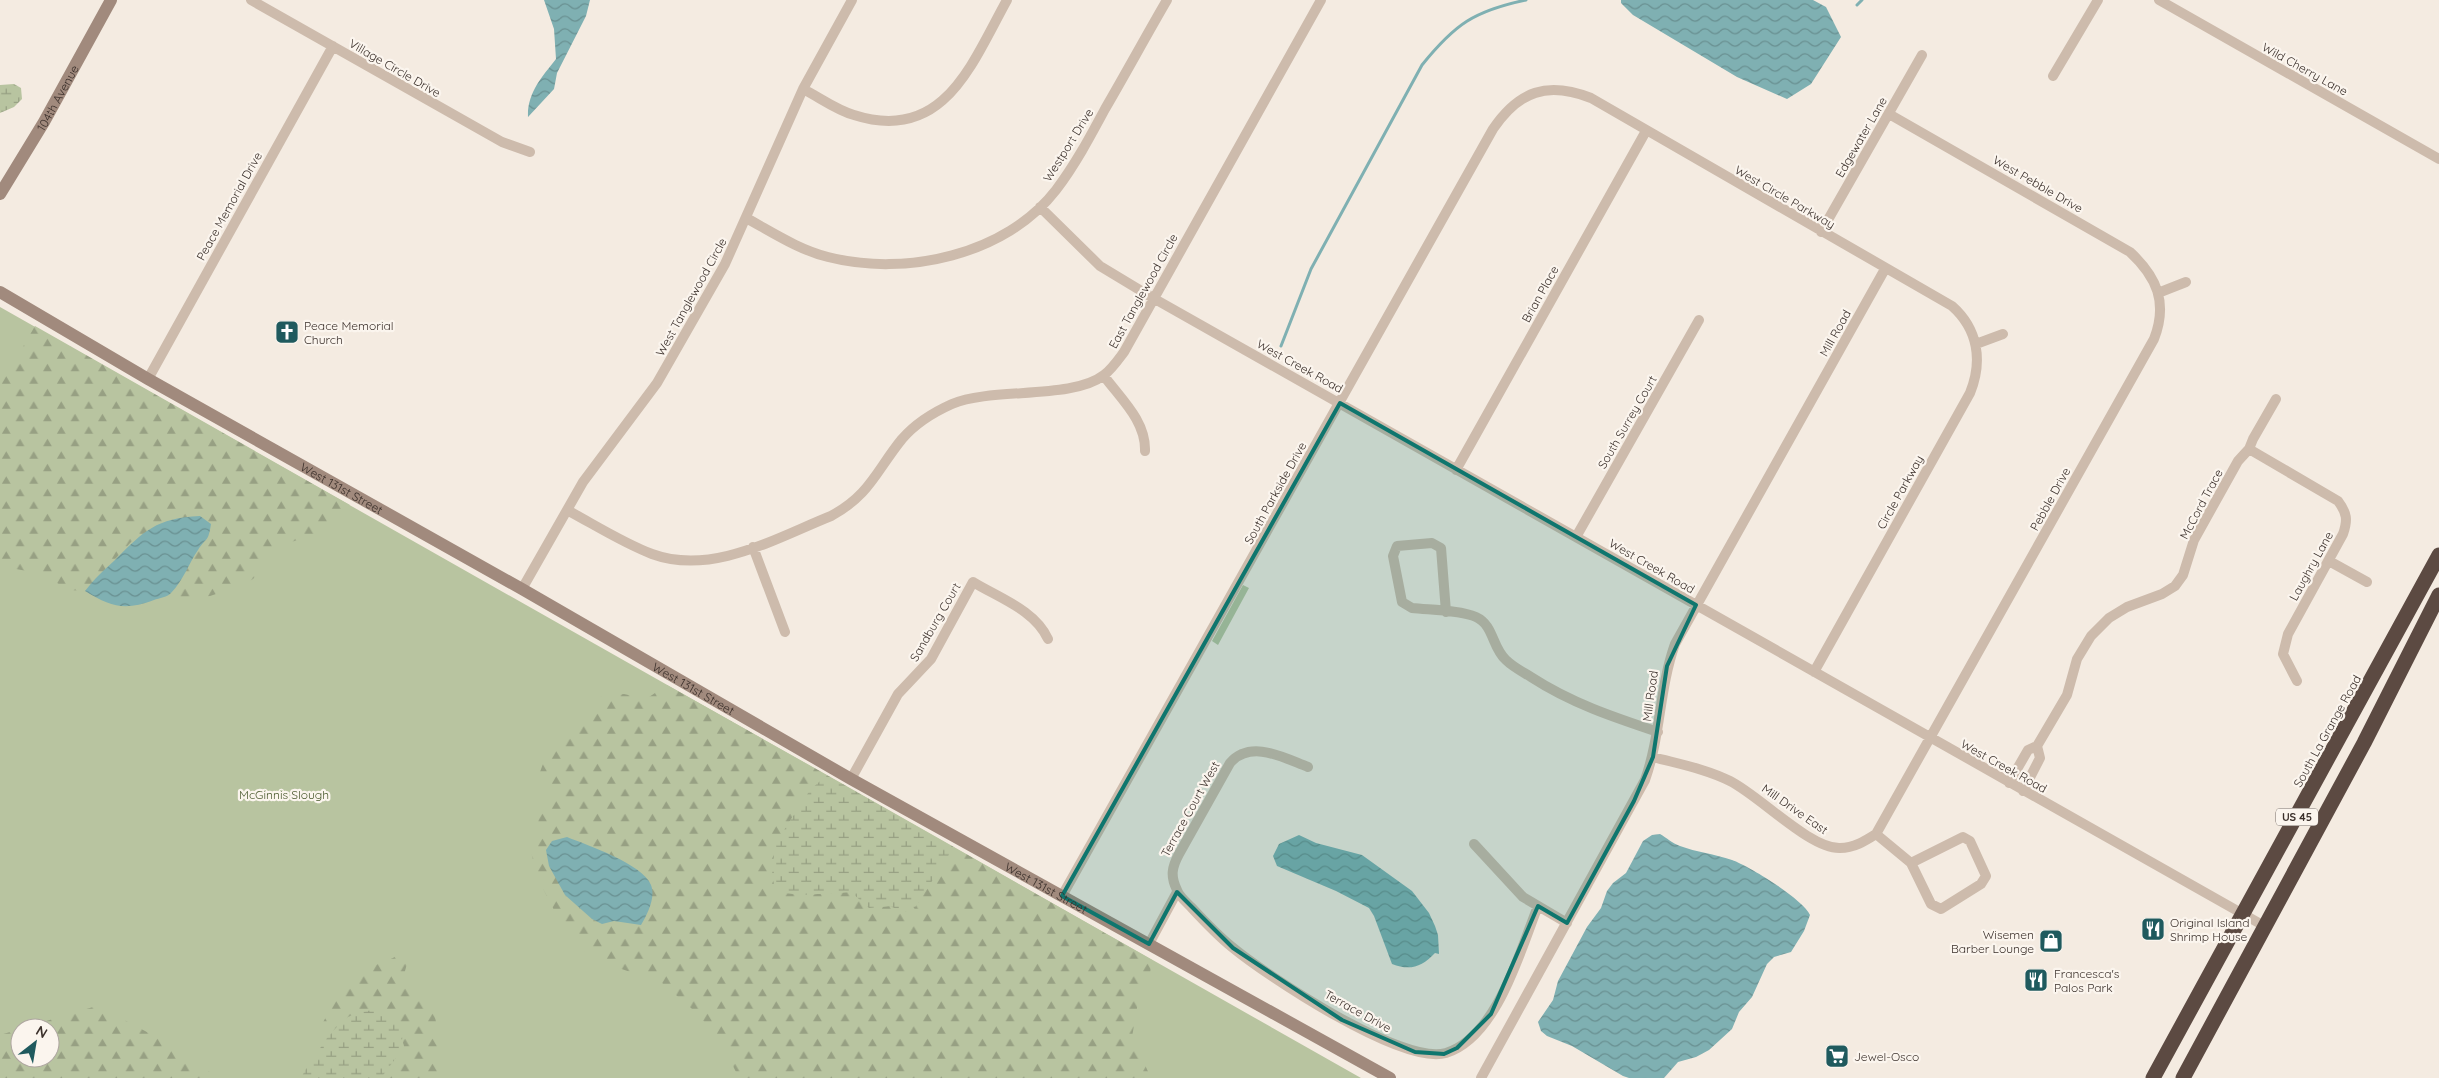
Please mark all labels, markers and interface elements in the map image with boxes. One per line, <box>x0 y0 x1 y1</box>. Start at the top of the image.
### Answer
street label: Village Circle Drive <box>347 36 444 100</box>
street label: Wild Cherry Lane <box>2260 39 2351 99</box>
street label: 104th Avenue <box>33 62 82 134</box>
street label: Edgewater Lane <box>1832 94 1890 180</box>
street label: Westport Drive <box>1040 106 1097 184</box>
street label: Peace Memorial Drive <box>193 149 265 263</box>
street label: West Pebble Drive <box>1990 152 2086 216</box>
street label: West Circle Parkway <box>1732 162 1838 232</box>
street label: East Tanglewood Circle <box>1105 231 1181 351</box>
street label: West Tanglewood Circle <box>652 235 730 359</box>
street label: Brian Place <box>1518 263 1562 325</box>
street label: Mill Road <box>1816 307 1854 359</box>
place label: Peace Memorial Church <box>304 318 394 347</box>
church icon: Peace Memorial Church <box>274 319 300 345</box>
street label: West Creek Road <box>1254 336 1346 396</box>
street label: South Surrey Court <box>1594 373 1660 471</box>
street label: South Parkside Drive <box>1241 439 1309 547</box>
street label: Circle Parkway <box>1874 452 1926 532</box>
street label: West 131st Street <box>298 459 386 517</box>
street label: Pebble Drive <box>2026 465 2074 533</box>
street label: McCord Trace <box>2176 466 2226 542</box>
street label: Laughry Lane <box>2286 529 2336 603</box>
street label: West Creek Road <box>1607 535 1697 597</box>
street label: Sandburg Court <box>906 580 964 664</box>
street label: West 131st Street <box>650 659 737 718</box>
street label: Mill Road <box>1639 670 1661 722</box>
street label: South La Grange Road <box>2290 672 2364 790</box>
street label: West Creek Road <box>1958 736 2050 796</box>
street label: Terrace Court West <box>1158 759 1222 859</box>
street label: Mill Drive East <box>1759 781 1831 837</box>
park label: McGinnis Slough <box>239 787 329 802</box>
road number: US 45 <box>2276 809 2318 826</box>
street label: West 131st Street <box>1002 858 1090 916</box>
place label: Original Island Shrimp House <box>2170 915 2250 944</box>
restaurant icon: Original Island Shrimp House <box>2140 916 2166 942</box>
place label: Wisemen Barber Lounge <box>1951 927 2034 956</box>
shop icon: Wisemen Barber Lounge <box>2038 928 2064 954</box>
place label: Francesca's Palos Park <box>2054 966 2120 995</box>
restaurant icon: Francesca's Palos Park <box>2023 967 2049 993</box>
street label: Terrace Drive <box>1322 986 1394 1036</box>
north arrow <box>10 1018 60 1068</box>
text: N <box>33 1021 51 1042</box>
supermarket icon: Jewel-Osco <box>1824 1043 1850 1069</box>
place label: Jewel-Osco <box>1854 1049 1919 1064</box>

